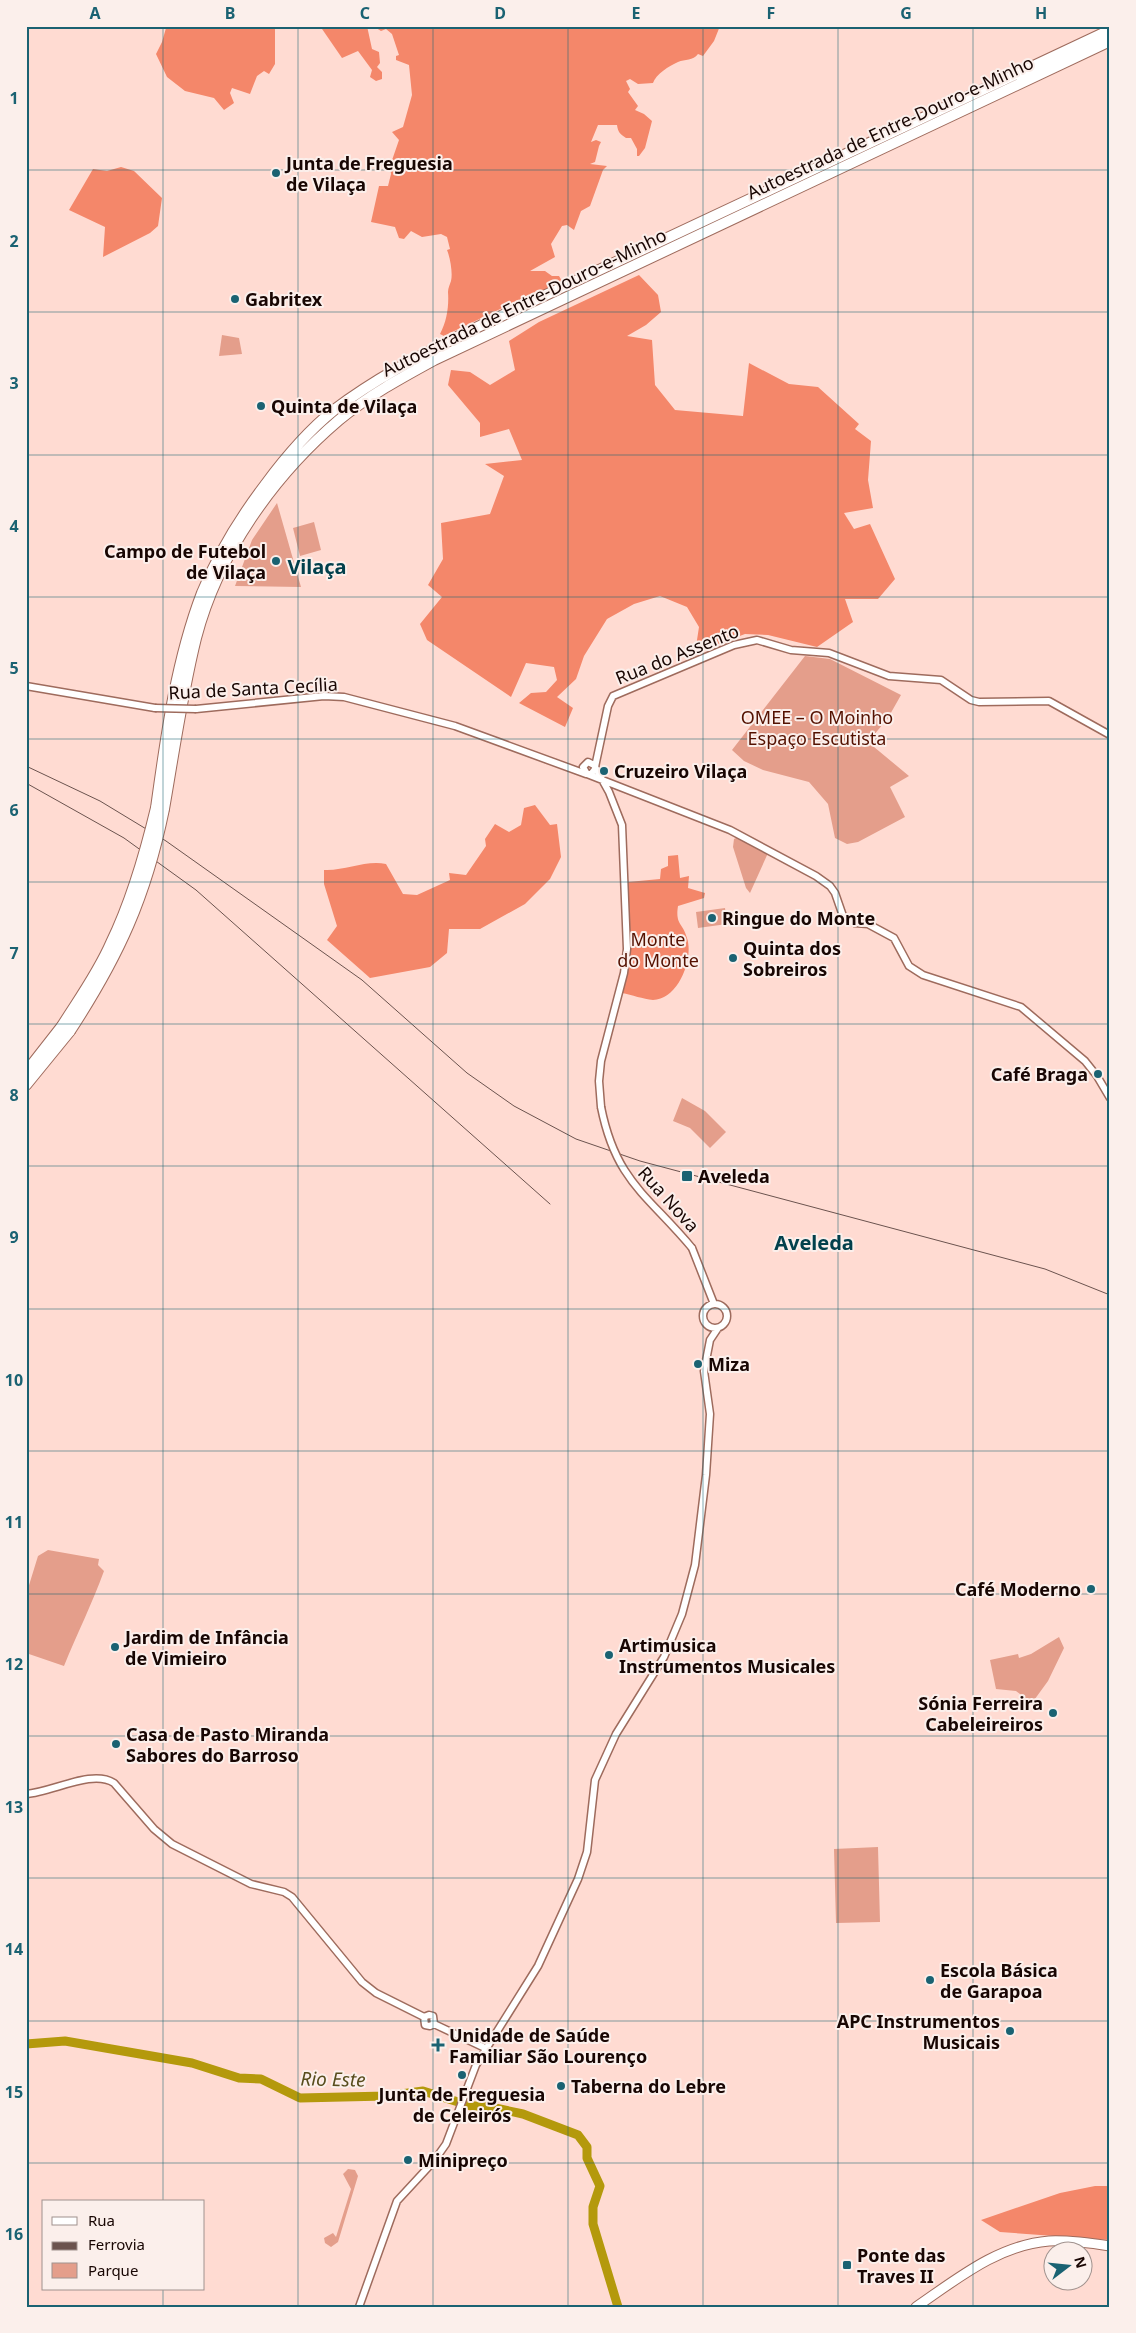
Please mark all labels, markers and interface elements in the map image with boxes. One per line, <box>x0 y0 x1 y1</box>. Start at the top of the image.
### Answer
text: A <box>89 2 101 24</box>
text: B <box>225 2 235 24</box>
text: C <box>360 2 370 24</box>
text: D <box>494 2 506 24</box>
text: E <box>632 2 641 24</box>
text: F <box>767 2 775 24</box>
text: G <box>900 2 912 24</box>
text: H <box>1035 2 1047 24</box>
street label: Autoestrada de Entre-Douro-e-Minho <box>743 50 1037 204</box>
text: 1 <box>9 87 19 109</box>
place label: Junta de Freguesia de Vilaça <box>284 151 453 196</box>
marker: Junta de Freguesia de Vilaça <box>270 167 282 179</box>
street label: Autoestrada de Entre-Douro-e-Minho <box>378 222 670 382</box>
text: 2 <box>9 230 19 252</box>
place label: Gabritex <box>245 287 323 311</box>
marker: Gabritex <box>229 293 241 305</box>
text: 3 <box>9 372 19 394</box>
place label: Quinta de Vilaça <box>271 394 417 418</box>
marker: Quinta de Vilaça <box>255 400 267 412</box>
text: 4 <box>9 515 19 537</box>
place label: Campo de Futebol de Vilaça <box>104 539 266 584</box>
district label: Vilaça <box>287 553 347 580</box>
marker: Campo de Futebol de Vilaça <box>270 555 282 567</box>
street label: Rua do Assento <box>612 618 742 690</box>
text: 5 <box>9 657 19 679</box>
street label: Rua de Santa Cecília <box>168 672 338 704</box>
park label: OMEE – O Moinho Espaço Escutista <box>741 705 893 750</box>
place label: Cruzeiro Vilaça <box>614 759 747 783</box>
marker: Cruzeiro Vilaça <box>598 765 610 777</box>
text: 6 <box>9 799 19 821</box>
place label: Ringue do Monte <box>722 906 875 930</box>
marker: Ringue do Monte <box>706 912 718 924</box>
park label: Monte do Monte <box>617 927 699 972</box>
place label: Quinta dos Sobreiros <box>743 936 841 981</box>
text: 7 <box>9 942 19 964</box>
marker: Quinta dos Sobreiros <box>727 952 739 964</box>
place label: Café Braga <box>991 1062 1088 1086</box>
marker: Café Braga <box>1092 1068 1104 1080</box>
text: 8 <box>9 1084 19 1106</box>
street label: Rua Nova <box>633 1161 705 1237</box>
place label: Aveleda <box>698 1164 770 1188</box>
marker: Aveleda <box>680 1169 694 1183</box>
text: 9 <box>9 1226 19 1248</box>
district label: Aveleda <box>774 1229 854 1256</box>
place label: Miza <box>708 1352 750 1376</box>
marker: Miza <box>692 1358 704 1370</box>
text: 10 <box>5 1369 23 1391</box>
text: 11 <box>5 1511 23 1533</box>
place label: Café Moderno <box>955 1577 1081 1601</box>
marker: Café Moderno <box>1085 1583 1097 1595</box>
place label: Jardim de Infância de Vimieiro <box>123 1625 289 1670</box>
place label: Artimusica Instrumentos Musicales <box>619 1633 835 1678</box>
marker: Jardim de Infância de Vimieiro <box>109 1641 121 1653</box>
marker: Artimusica Instrumentos Musicales <box>603 1649 615 1661</box>
text: 12 <box>5 1653 23 1675</box>
place label: Sónia Ferreira Cabeleireiros <box>918 1691 1043 1736</box>
marker: Sónia Ferreira Cabeleireiros <box>1047 1707 1059 1719</box>
place label: Casa de Pasto Miranda Sabores do Barroso <box>126 1722 329 1767</box>
marker: Casa de Pasto Miranda Sabores do Barroso <box>110 1738 122 1750</box>
text: 13 <box>5 1796 23 1818</box>
text: 14 <box>5 1938 23 1960</box>
place label: Escola Básica de Garapoa <box>940 1958 1058 2003</box>
marker: Escola Básica de Garapoa <box>924 1974 936 1986</box>
place label: APC Instrumentos Musicais <box>837 2009 1000 2054</box>
place label: Unidade de Saúde Familiar São Lourenço <box>449 2023 647 2068</box>
marker: APC Instrumentos Musicais <box>1004 2025 1016 2037</box>
marker: Unidade de Saúde Familiar São Lourenço <box>431 2038 445 2052</box>
water label: Rio Este <box>300 2065 366 2093</box>
marker: Junta de Freguesia de Celeirós <box>456 2069 468 2081</box>
place label: Taberna do Lebre <box>571 2074 726 2098</box>
marker: Taberna do Lebre <box>555 2080 567 2092</box>
text: 15 <box>5 2081 23 2103</box>
place label: Junta de Freguesia de Celeirós <box>377 2082 545 2127</box>
place label: Minipreço <box>418 2148 508 2172</box>
marker: Minipreço <box>402 2154 414 2166</box>
legend <box>42 2200 205 2290</box>
text: Rua <box>88 2210 115 2230</box>
text: 16 <box>5 2223 23 2245</box>
text: Ferrovia <box>88 2234 145 2254</box>
north arrow <box>1044 2240 1094 2290</box>
place label: Ponte das Traves II <box>857 2243 946 2288</box>
text: N <box>1070 2254 1092 2270</box>
marker: Ponte das Traves II <box>841 2259 853 2271</box>
text: Parque <box>88 2260 138 2280</box>

